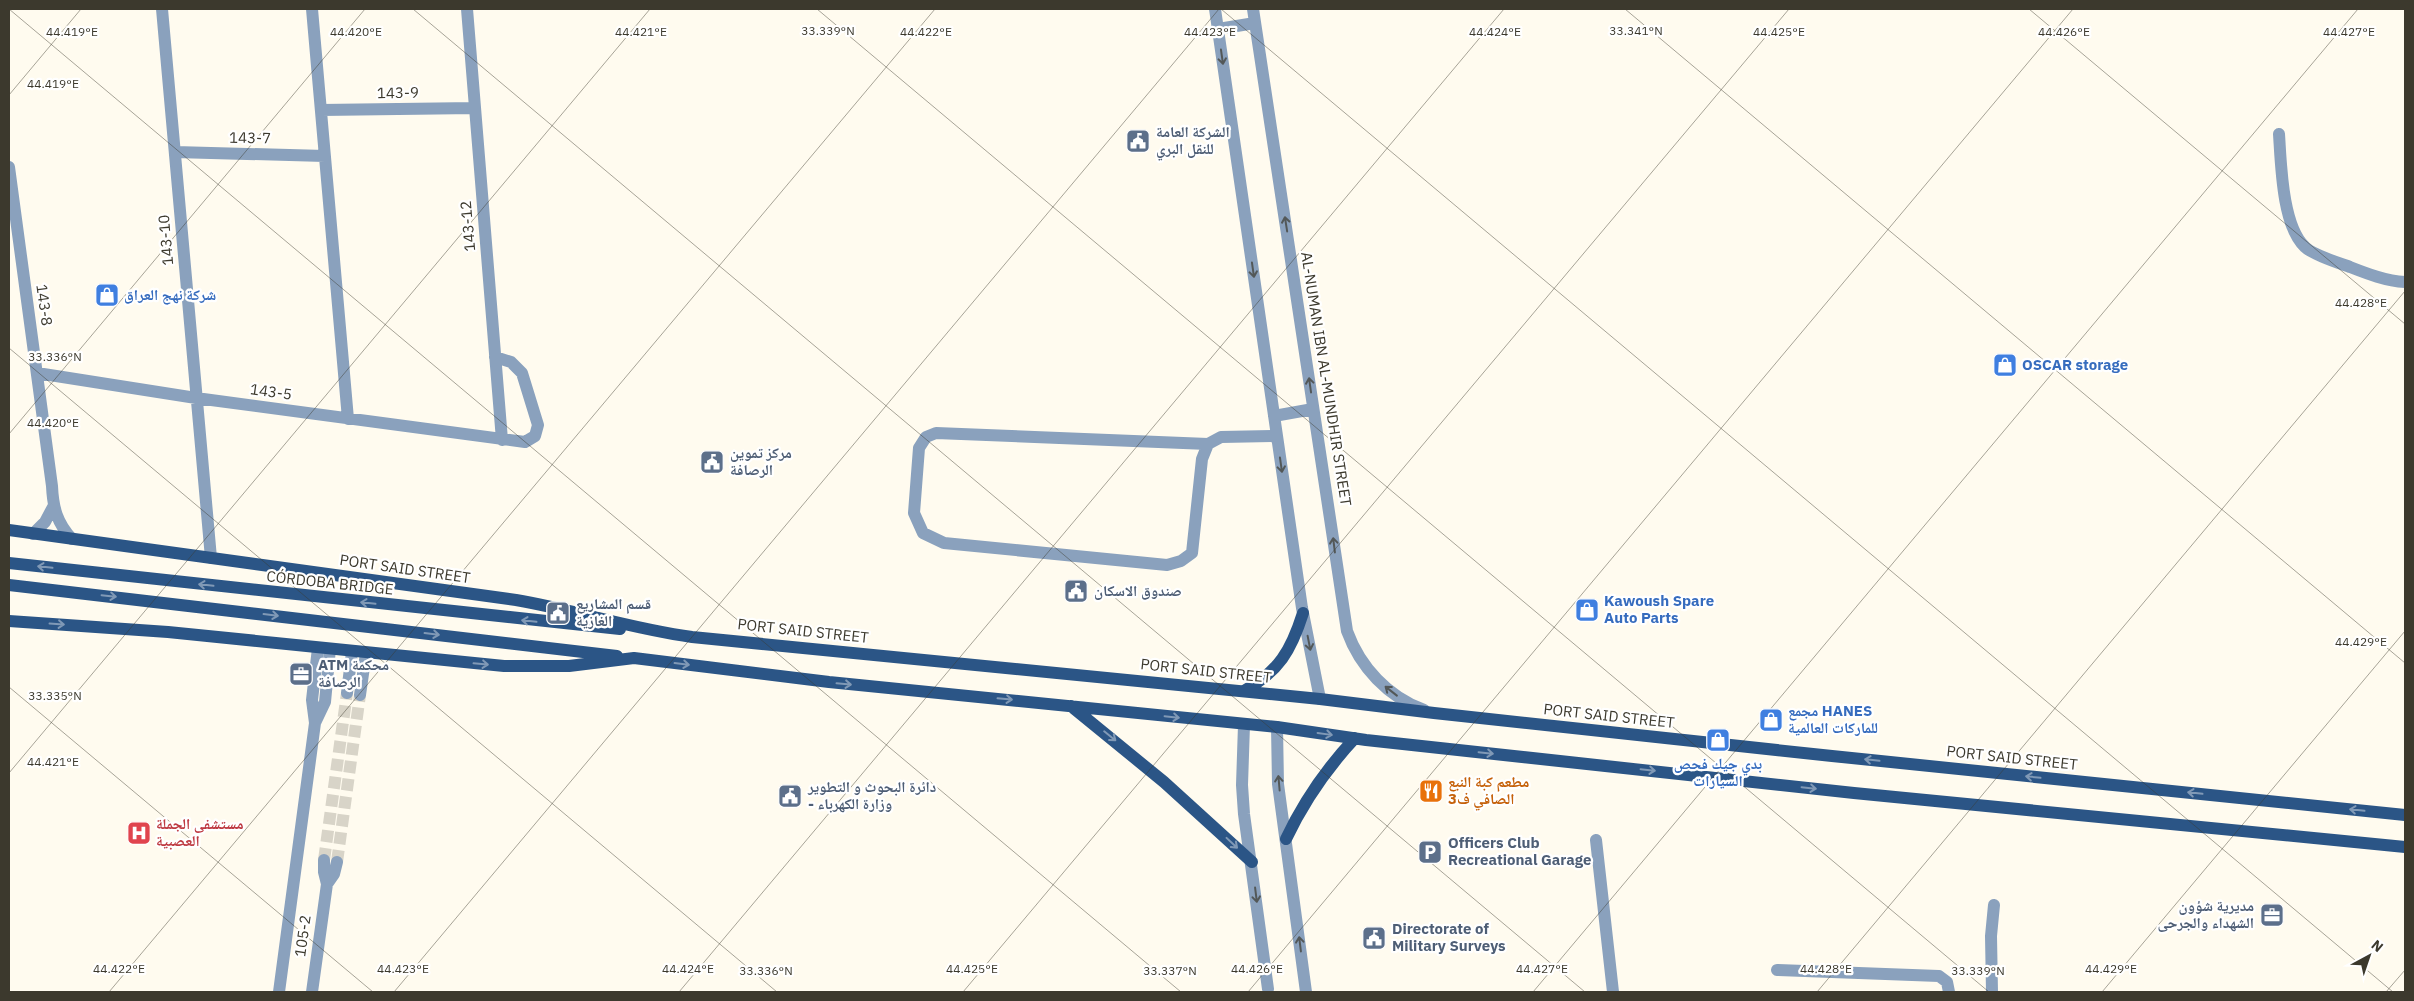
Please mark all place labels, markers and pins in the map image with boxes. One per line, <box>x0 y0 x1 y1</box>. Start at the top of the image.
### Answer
place label: الشركة العامة للنقل البري <box>1156 122 1230 161</box>
public building icon: الشركة العامة للنقل البري <box>1125 128 1151 154</box>
shop icon: شركة نهج العراق <box>94 282 120 308</box>
place label: شركة نهج العراق <box>124 285 216 305</box>
shop icon: OSCAR storage <box>1992 352 2018 378</box>
place label: OSCAR storage <box>2022 355 2128 374</box>
place label: مركز تموين الرصافة <box>730 443 792 479</box>
public building icon: مركز تموين الرصافة <box>699 449 725 475</box>
public building icon: صندوق الاسكان <box>1063 578 1089 604</box>
place label: صندوق الاسكان <box>1094 581 1182 600</box>
place label: Kawoush Spare Auto Parts <box>1604 591 1714 627</box>
place label: قسم المشاريع الغازية <box>576 594 651 630</box>
shop icon: Kawoush Spare Auto Parts <box>1574 597 1600 623</box>
public building icon: قسم المشاريع الغازية <box>545 600 571 626</box>
place label: ATM محكمة الرصافة <box>318 655 389 691</box>
office icon: ATM محكمة الرصافة <box>288 661 314 687</box>
place label: مجمع HANES للماركات العالمية <box>1788 701 1878 737</box>
shop icon: مجمع HANES للماركات العالمية <box>1758 707 1784 733</box>
shop icon: بدي جيك فحص السيارات <box>1705 727 1731 753</box>
place label: بدي جيك فحص السيارات <box>1674 754 1762 790</box>
place label: مطعم كبة النبع الصافي ف3 <box>1448 772 1529 811</box>
place label: دائرة البحوث و التطوير - وزارة الكهرباء <box>807 777 936 813</box>
restaurant icon: مطعم كبة النبع الصافي ف3 <box>1418 778 1444 804</box>
public building icon: دائرة البحوث و التطوير - وزارة الكهرباء <box>777 783 803 809</box>
place label: مستشفى الجملة العصبية <box>156 814 244 850</box>
hospital icon: مستشفى الجملة العصبية <box>126 820 152 846</box>
place label: Officers Club Recreational Garage <box>1448 833 1591 869</box>
parking icon: Officers Club Recreational Garage <box>1417 839 1443 865</box>
place label: مديرية شؤون الشهداء والجرحى <box>2157 896 2254 932</box>
office icon: مديرية شؤون الشهداء والجرحى <box>2259 902 2285 928</box>
place label: Directorate of Military Surveys <box>1392 919 1506 955</box>
public building icon: Directorate of Military Surveys <box>1361 925 1387 951</box>

